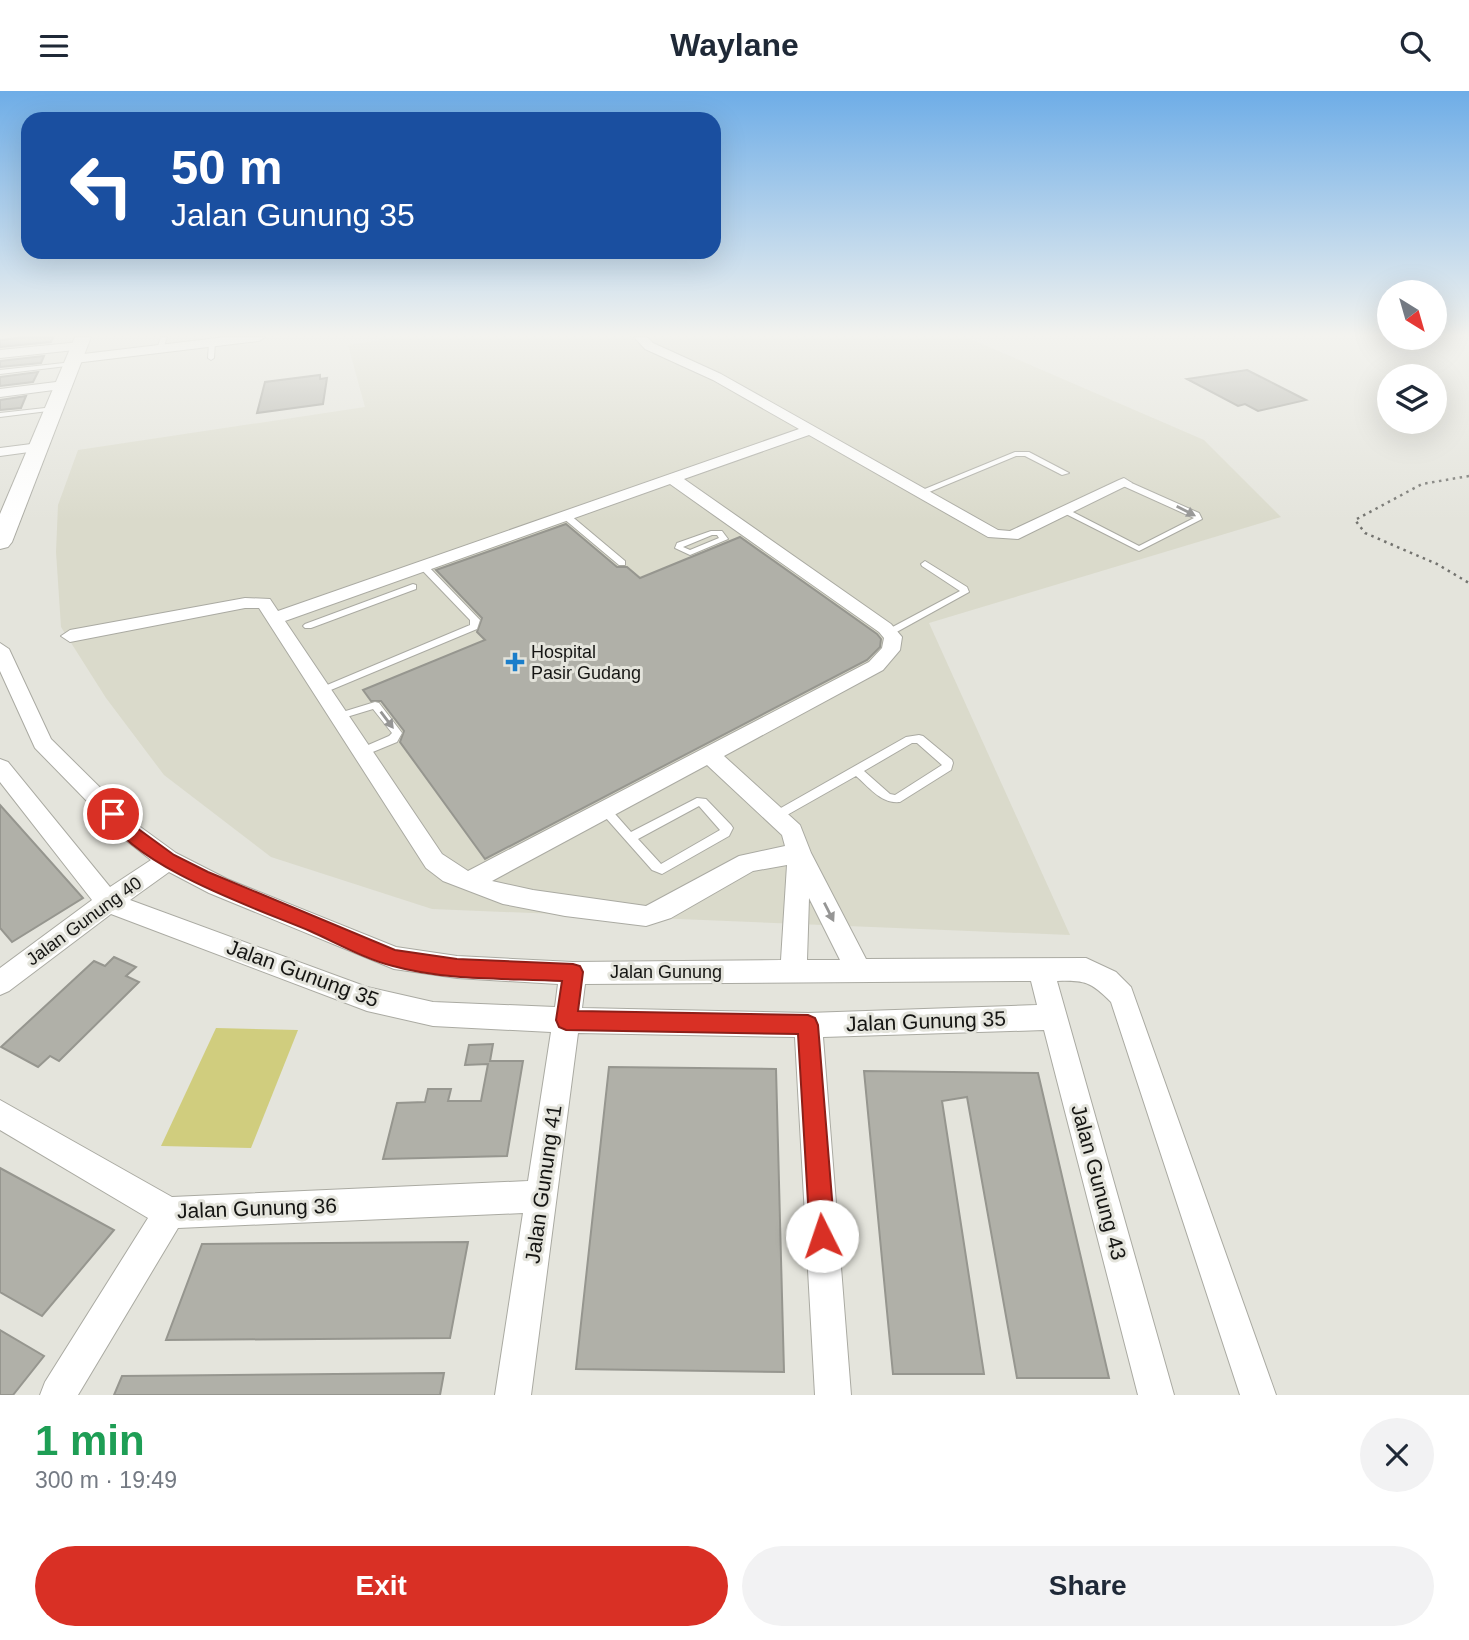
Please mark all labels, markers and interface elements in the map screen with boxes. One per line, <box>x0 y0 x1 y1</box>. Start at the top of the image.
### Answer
icon: menu <box>35 27 73 65</box>
text: Waylane <box>670 27 799 63</box>
icon: search <box>1396 27 1434 65</box>
icon: left <box>56 140 147 231</box>
text: 50 m <box>171 140 283 194</box>
text: Jalan Gunung 35 <box>171 197 415 233</box>
north arrow <box>1377 280 1447 350</box>
map controls <box>1377 280 1447 434</box>
button: layers <box>1377 364 1447 434</box>
one-way arrow <box>1176 505 1196 516</box>
place label: Hospital Pasir Gudang <box>531 642 641 683</box>
marker: Hospital Pasir Gudang <box>505 652 525 672</box>
one-way arrow <box>380 711 394 729</box>
pin <box>83 784 143 844</box>
icon: arrive <box>94 795 132 833</box>
street label: Jalan Gunung 40 <box>23 873 145 969</box>
one-way arrow <box>823 902 834 922</box>
street label: Jalan Gunung 35 <box>224 935 382 1011</box>
street label: Jalan Gunung <box>610 962 722 982</box>
street label: Jalan Gunung 35 <box>846 1007 1006 1035</box>
street label: Jalan Gunung 43 <box>1067 1102 1131 1262</box>
street label: Jalan Gunung 41 <box>520 1103 566 1265</box>
street label: Jalan Gunung 36 <box>177 1194 337 1222</box>
position arrow <box>785 1199 859 1273</box>
text: 1 min <box>35 1417 145 1464</box>
button: close <box>1360 1418 1434 1492</box>
text: 300 m · 19:49 <box>35 1467 177 1493</box>
button: Exit <box>35 1546 728 1626</box>
button: Share <box>742 1546 1434 1626</box>

